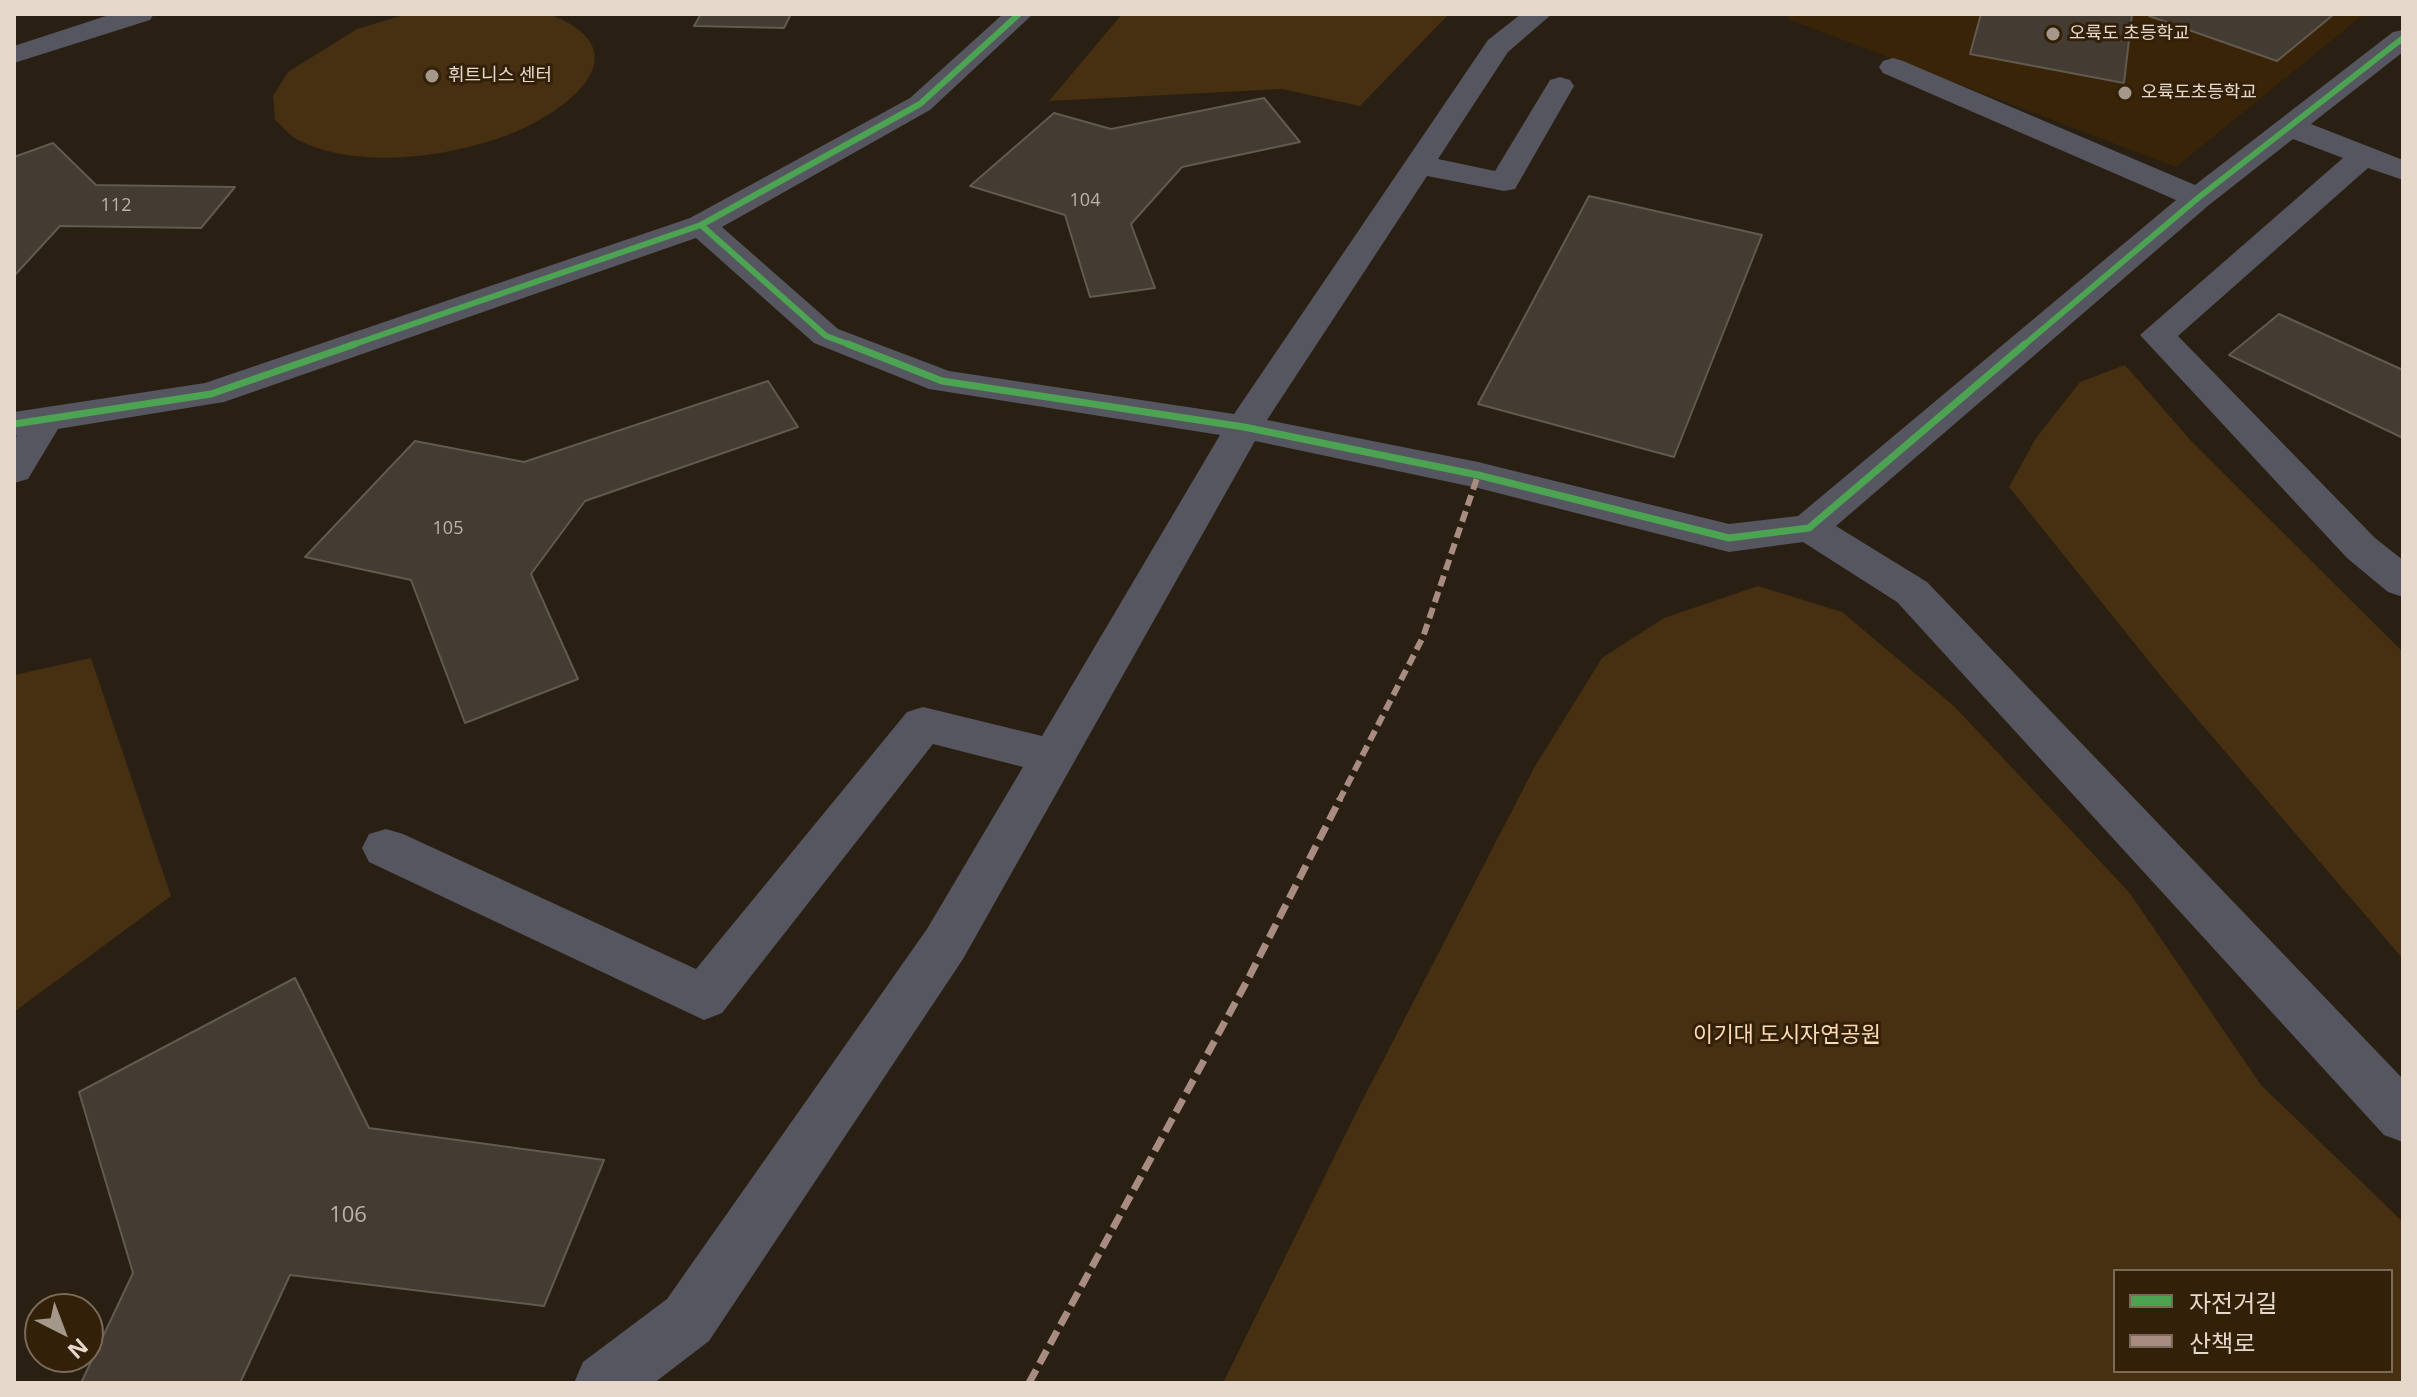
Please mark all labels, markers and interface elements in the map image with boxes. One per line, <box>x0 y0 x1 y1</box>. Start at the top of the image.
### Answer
place label: 오륙도 초등학교 <box>2069 23 2190 45</box>
marker: 오륙도 초등학교 <box>2044 25 2062 43</box>
place label: 휘트니스 센터 <box>448 65 552 87</box>
marker: 휘트니스 센터 <box>423 67 441 85</box>
place label: 오륙도초등학교 <box>2141 82 2257 104</box>
marker: 오륙도초등학교 <box>2116 84 2134 102</box>
house number: 104 <box>1070 190 1100 212</box>
house number: 112 <box>101 195 131 217</box>
house number: 105 <box>433 518 463 540</box>
park label: 이기대 도시자연공원 <box>1693 1023 1881 1049</box>
house number: 106 <box>329 1203 367 1229</box>
legend <box>2113 1269 2393 1373</box>
text: 자전거길 <box>2189 1286 2277 1319</box>
north arrow <box>24 1293 104 1373</box>
text: 산책로 <box>2189 1326 2255 1359</box>
text: N <box>62 1332 95 1366</box>

